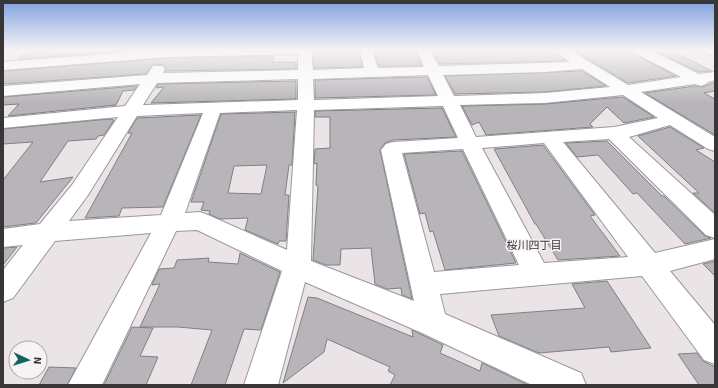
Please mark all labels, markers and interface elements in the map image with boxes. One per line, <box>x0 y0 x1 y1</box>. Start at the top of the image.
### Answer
district label: 桜川四丁目 <box>507 238 562 253</box>
north arrow <box>8 340 48 380</box>
text: N <box>30 356 45 365</box>

